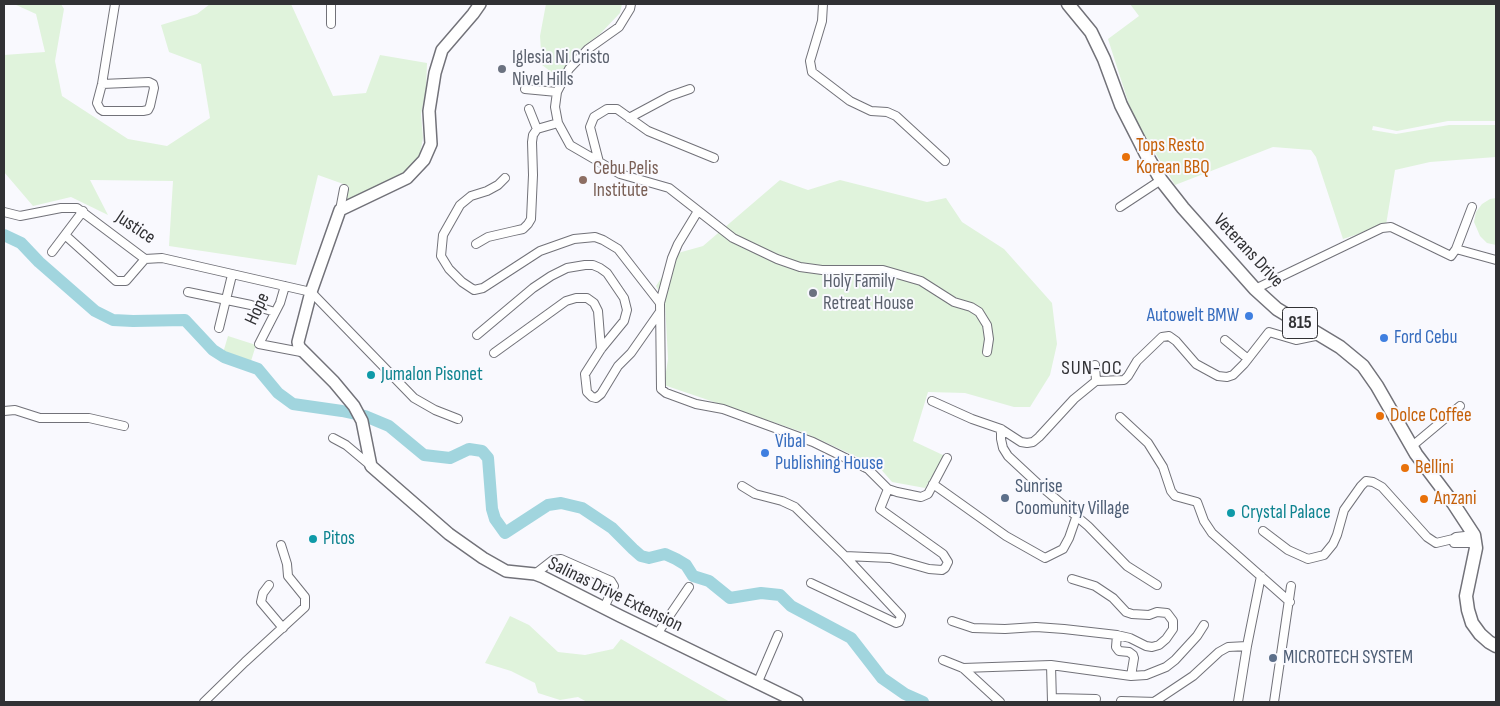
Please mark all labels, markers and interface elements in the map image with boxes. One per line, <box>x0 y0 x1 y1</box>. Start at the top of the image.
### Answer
place label: Iglesia Ni Cristo Nivel Hills <box>512 47 610 91</box>
marker: Iglesia Ni Cristo Nivel Hills <box>496 63 508 75</box>
place label: Tops Resto Korean BBQ <box>1136 135 1210 179</box>
marker: Tops Resto Korean BBQ <box>1120 151 1132 163</box>
place label: Cebu Pelis Institute <box>593 158 658 202</box>
marker: Cebu Pelis Institute <box>577 174 589 186</box>
street label: Justice <box>111 206 159 250</box>
street label: Veterans Drive <box>1208 209 1288 293</box>
place label: Holy Family Retreat House <box>823 271 914 315</box>
marker: Holy Family Retreat House <box>807 287 819 299</box>
street label: Hope <box>241 289 275 329</box>
place label: Autowelt BMW <box>1147 305 1239 327</box>
road number: 815 <box>1282 307 1318 338</box>
marker: Autowelt BMW <box>1243 310 1255 322</box>
place label: Ford Cebu <box>1394 327 1457 349</box>
marker: Ford Cebu <box>1378 332 1390 344</box>
district label: SUN-OC <box>1060 357 1124 381</box>
place label: Jumalon Pisonet <box>381 364 483 386</box>
marker: Jumalon Pisonet <box>365 369 377 381</box>
place label: Dolce Coffee <box>1390 405 1472 427</box>
marker: Dolce Coffee <box>1374 410 1386 422</box>
place label: Vibal Publishing House <box>775 431 883 475</box>
marker: Vibal Publishing House <box>759 447 771 459</box>
place label: Bellini <box>1415 457 1454 479</box>
marker: Bellini <box>1399 462 1411 474</box>
place label: Sunrise Coomunity Village <box>1015 476 1129 520</box>
place label: Anzani <box>1434 488 1476 510</box>
marker: Sunrise Coomunity Village <box>999 492 1011 504</box>
marker: Anzani <box>1418 493 1430 505</box>
place label: Crystal Palace <box>1241 502 1331 524</box>
marker: Crystal Palace <box>1225 507 1237 519</box>
place label: Pitos <box>323 528 355 550</box>
marker: Pitos <box>307 533 319 545</box>
street label: Salinas Drive Extension <box>544 553 686 637</box>
place label: MICROTECH SYSTEM <box>1283 647 1413 669</box>
marker: MICROTECH SYSTEM <box>1267 652 1279 664</box>

